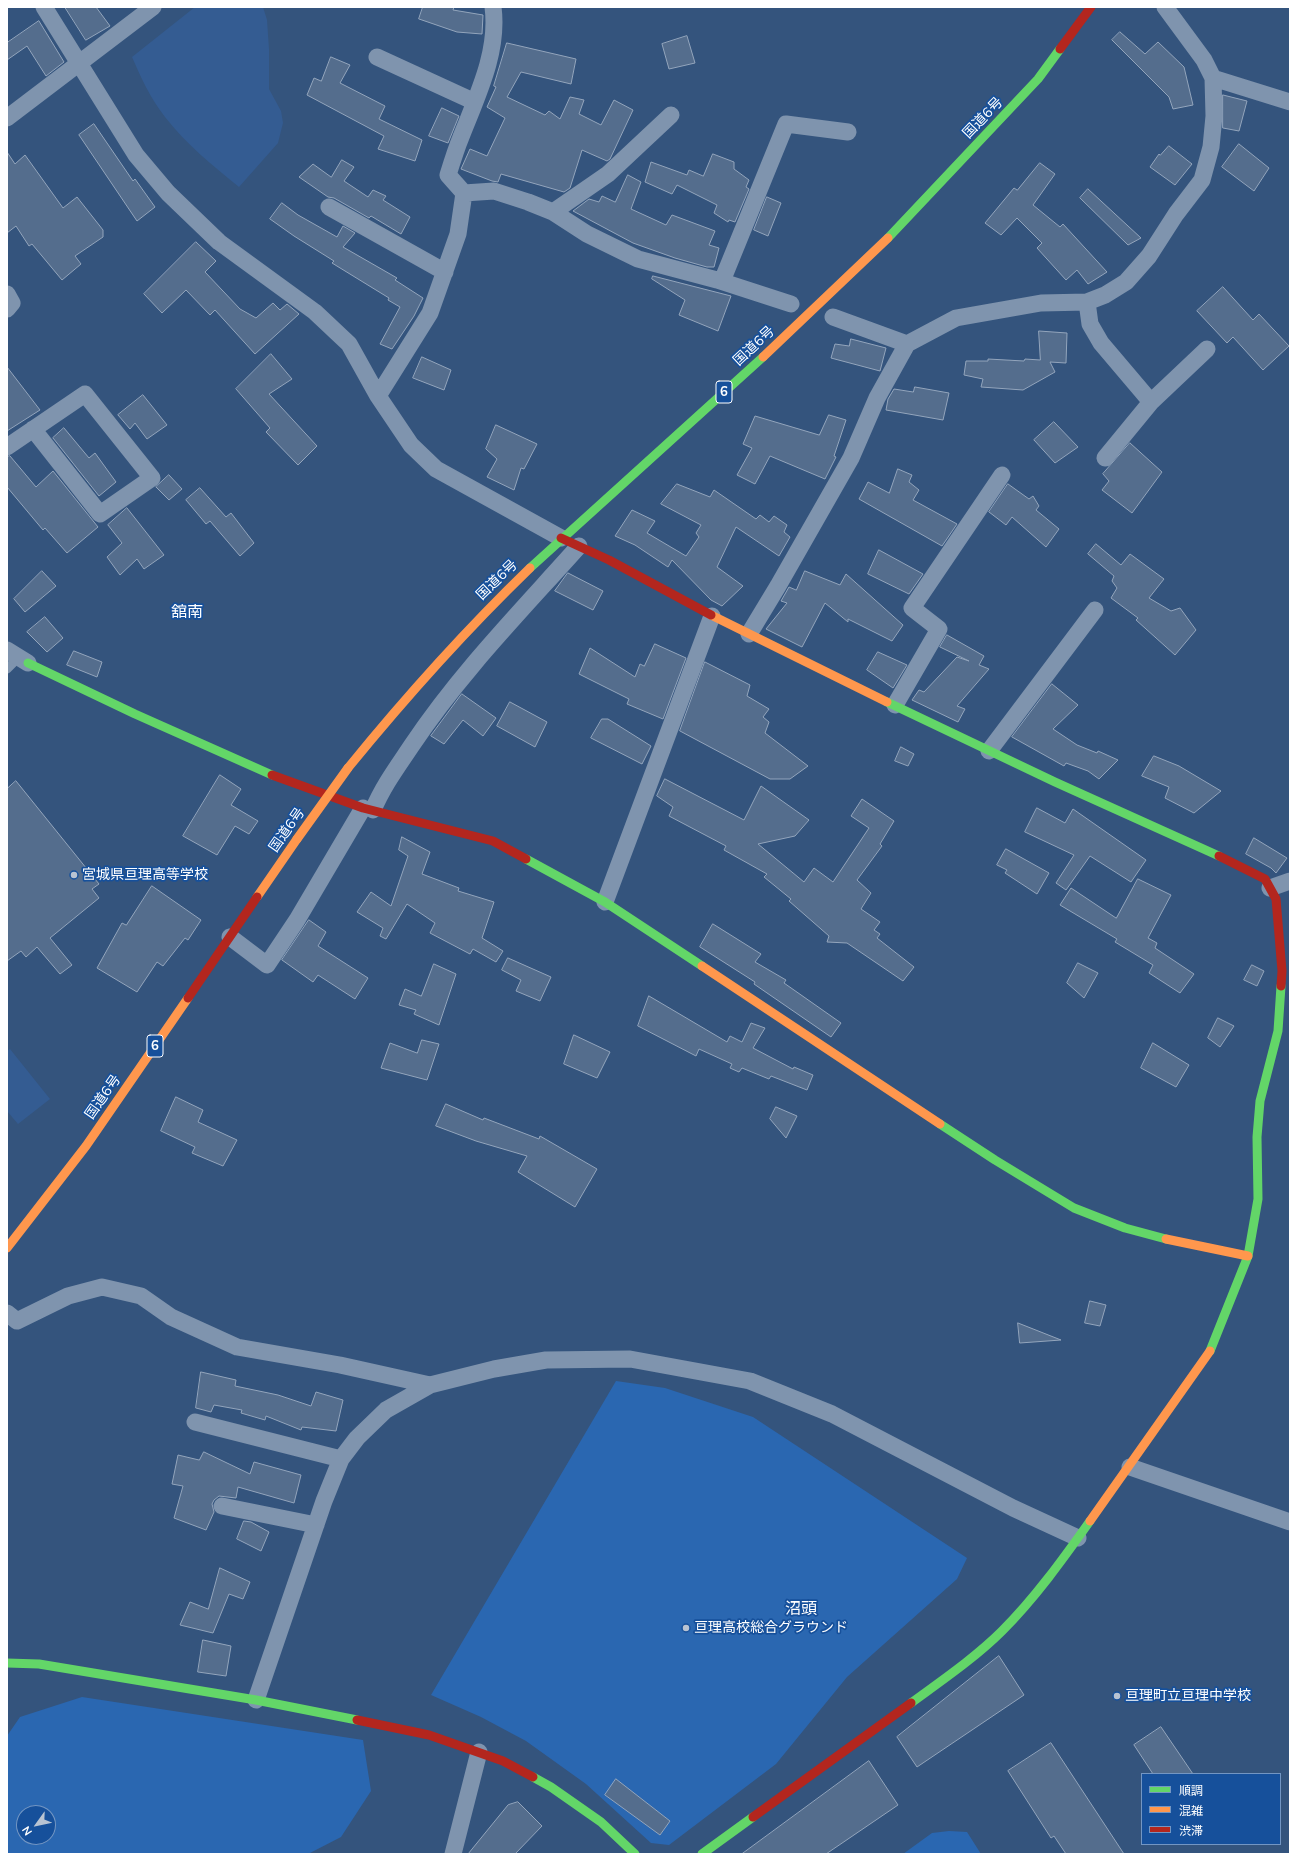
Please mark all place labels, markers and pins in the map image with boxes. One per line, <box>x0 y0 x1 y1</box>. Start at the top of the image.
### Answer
place label: 宮城県亘理高等学校 <box>82 867 208 883</box>
marker: 宮城県亘理高等学校 <box>69 870 79 880</box>
place label: 亘理高校総合グラウンド <box>694 1620 848 1636</box>
marker: 亘理高校総合グラウンド <box>681 1623 691 1633</box>
place label: 亘理町立亘理中学校 <box>1125 1688 1251 1704</box>
marker: 亘理町立亘理中学校 <box>1112 1691 1122 1701</box>

